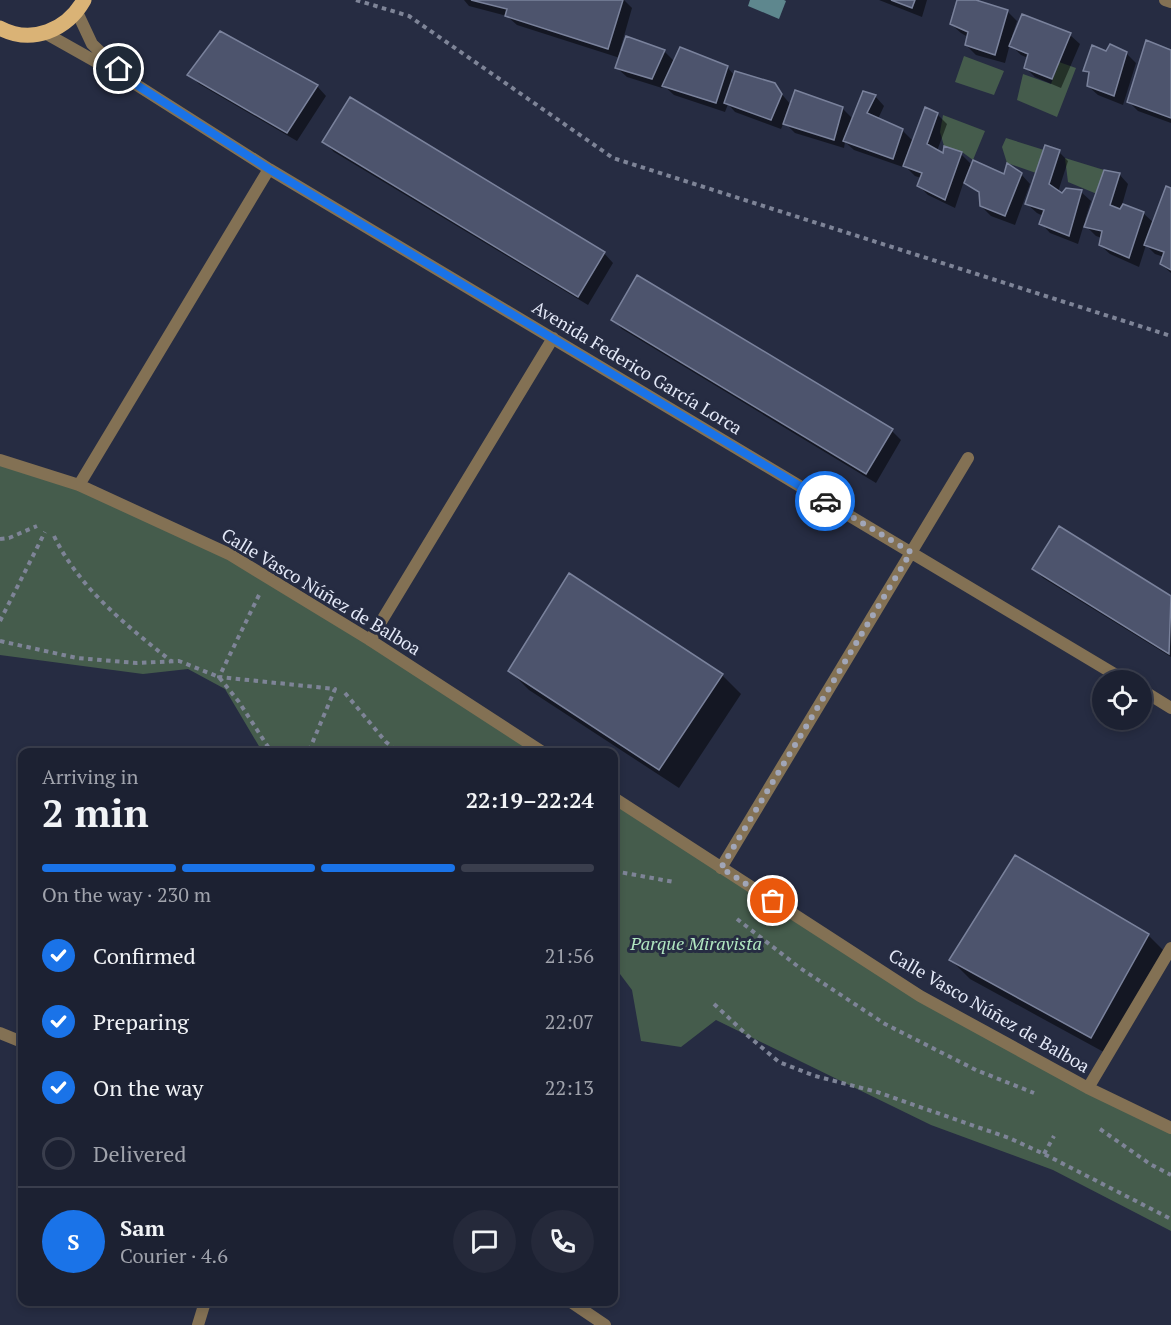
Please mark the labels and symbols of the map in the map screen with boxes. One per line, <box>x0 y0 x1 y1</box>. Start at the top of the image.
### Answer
pin <box>93 43 144 94</box>
street label: Avenida Federico García Lorca <box>528 295 747 439</box>
courier <box>795 471 855 531</box>
street label: Calle Vasco Núñez de Balboa <box>217 522 426 660</box>
pin <box>747 875 798 926</box>
park label: Parque Miravista <box>629 931 762 955</box>
street label: Calle Vasco Núñez de Balboa <box>885 943 1094 1078</box>

